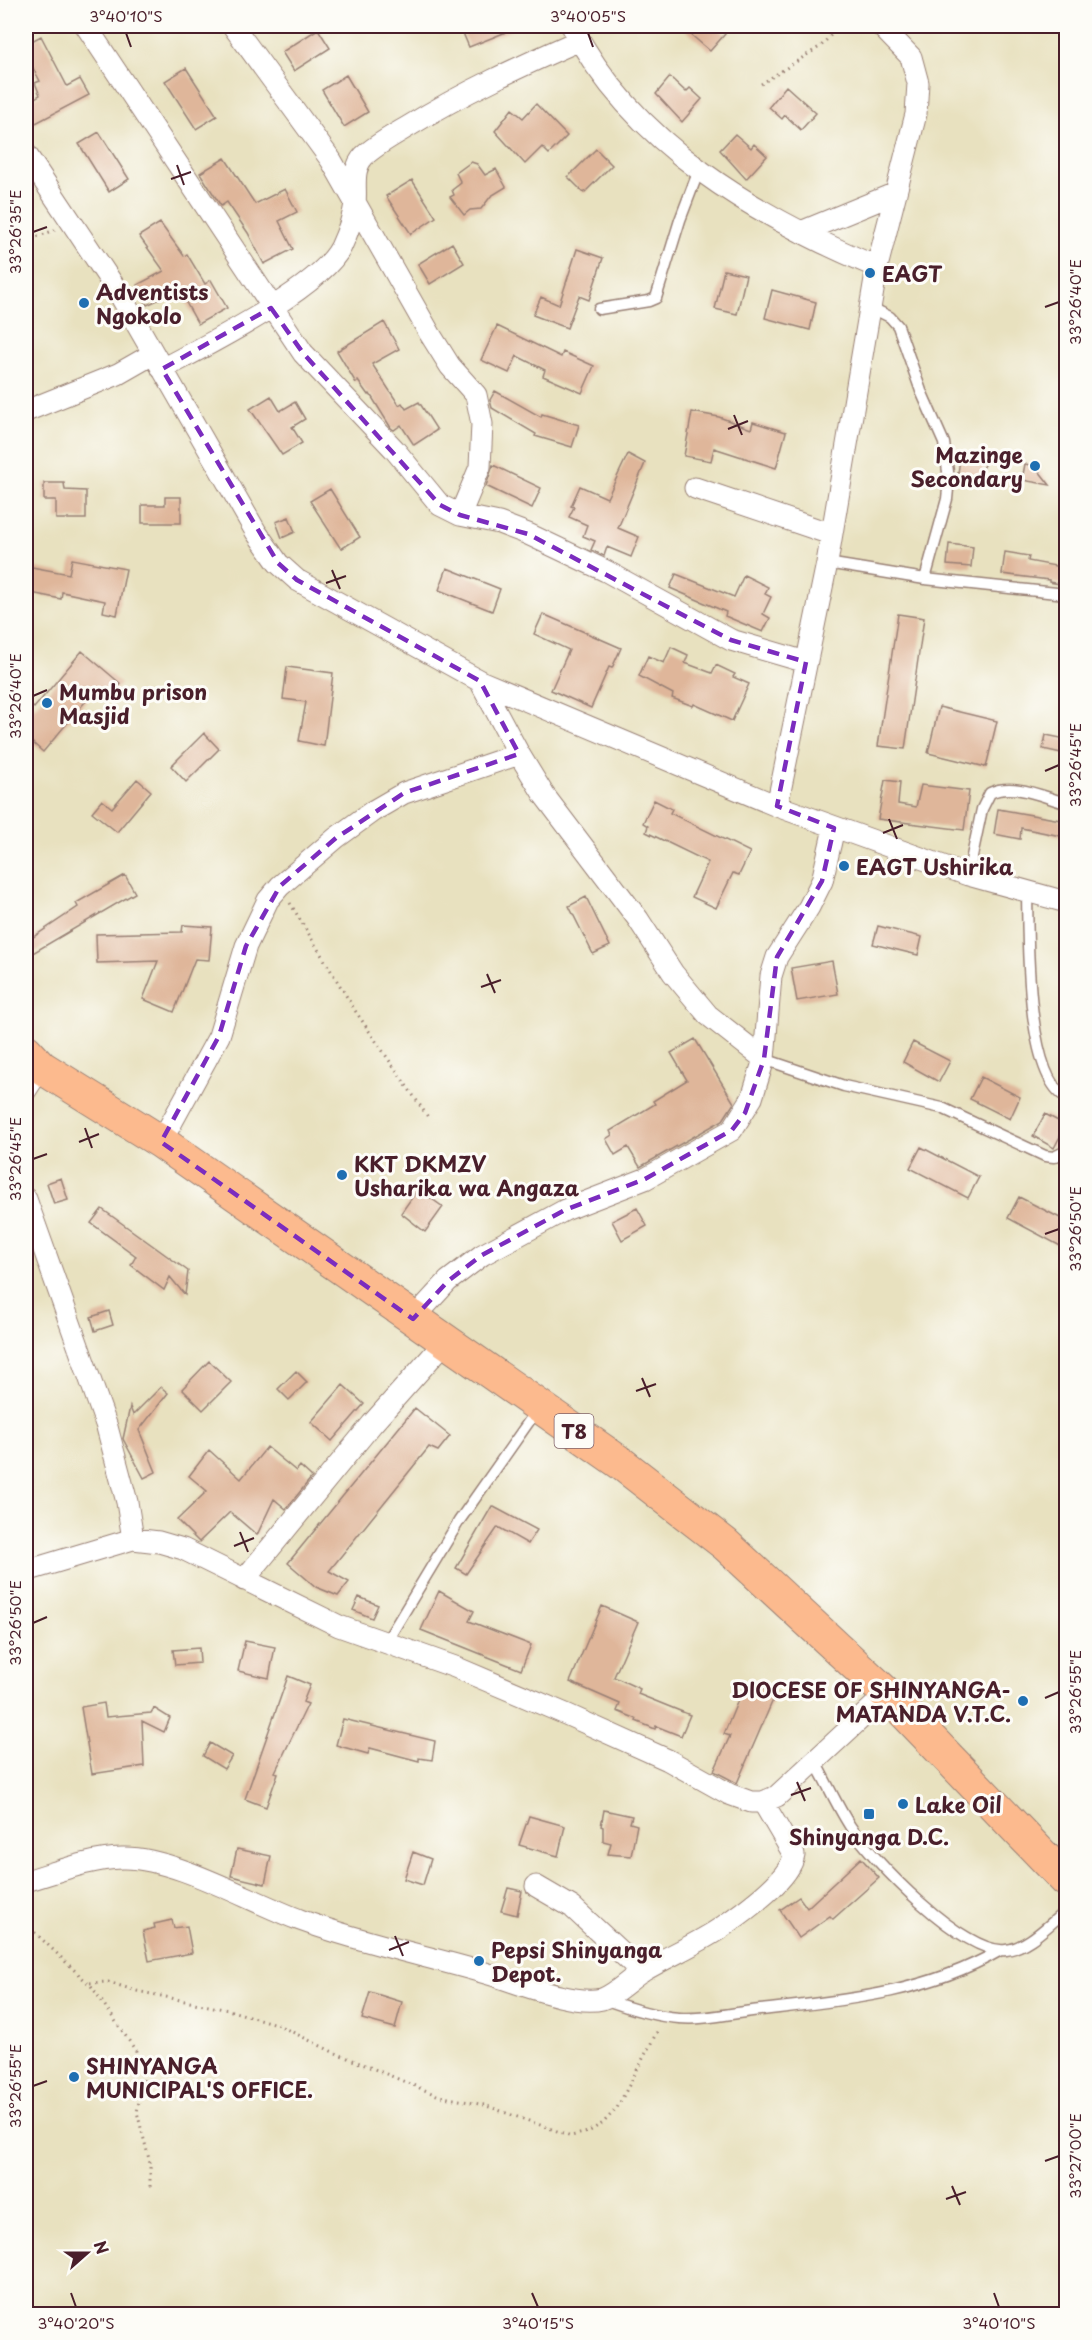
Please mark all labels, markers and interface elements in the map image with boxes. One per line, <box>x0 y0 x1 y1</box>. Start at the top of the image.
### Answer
text: 3°40'10"S <box>89 4 163 27</box>
text: 3°40'05"S <box>550 4 626 27</box>
text: 33°26'35"E <box>3 190 26 274</box>
place label: EAGT <box>882 257 943 289</box>
text: 33°26'40"E <box>1063 259 1086 345</box>
marker: EAGT <box>863 266 877 280</box>
place label: Adventists Ngokolo <box>96 275 209 331</box>
marker: Adventists Ngokolo <box>77 296 91 310</box>
place label: Mazinge Secondary <box>911 438 1023 494</box>
marker: Mazinge Secondary <box>1028 459 1042 473</box>
text: 33°26'40"E <box>3 653 26 739</box>
place label: Mumbu prison Masjid <box>59 675 207 731</box>
marker: Mumbu prison Masjid <box>40 696 54 710</box>
text: 33°26'45"E <box>1063 723 1086 807</box>
place label: EAGT Ushirika <box>856 850 1014 882</box>
marker: EAGT Ushirika <box>837 859 851 873</box>
text: 33°26'45"E <box>3 1117 26 1201</box>
place label: KKT DKMZV Usharika wa Angaza <box>354 1147 579 1203</box>
marker: KKT DKMZV Usharika wa Angaza <box>335 1168 349 1182</box>
text: 33°26'50"E <box>1063 1186 1086 1272</box>
road number: T8 <box>554 1414 594 1448</box>
text: 33°26'50"E <box>3 1580 26 1666</box>
text: 33°26'55"E <box>1063 1650 1086 1734</box>
place label: DIOCESE OF SHINYANGA- MATANDA V.T.C. <box>731 1673 1011 1729</box>
marker: DIOCESE OF SHINYANGA- MATANDA V.T.C. <box>1016 1694 1030 1708</box>
place label: Lake Oil <box>915 1788 1002 1820</box>
marker: Lake Oil <box>896 1797 910 1811</box>
marker: Shinyanga D.C. <box>862 1807 876 1821</box>
place label: Shinyanga D.C. <box>789 1820 949 1852</box>
place label: Pepsi Shinyanga Depot. <box>491 1933 662 1989</box>
marker: Pepsi Shinyanga Depot. <box>472 1954 486 1968</box>
text: 33°26'55"E <box>3 2044 26 2128</box>
place label: SHINYANGA MUNICIPAL'S OFFICE. <box>86 2049 313 2105</box>
marker: SHINYANGA MUNICIPAL'S OFFICE. <box>67 2070 81 2084</box>
text: 33°27'00"E <box>1063 2113 1086 2199</box>
north arrow <box>57 2223 117 2283</box>
text: N <box>88 2237 115 2257</box>
text: 3°40'20"S <box>37 2311 115 2334</box>
text: 3°40'15"S <box>502 2311 574 2334</box>
text: 3°40'10"S <box>962 2311 1036 2334</box>

